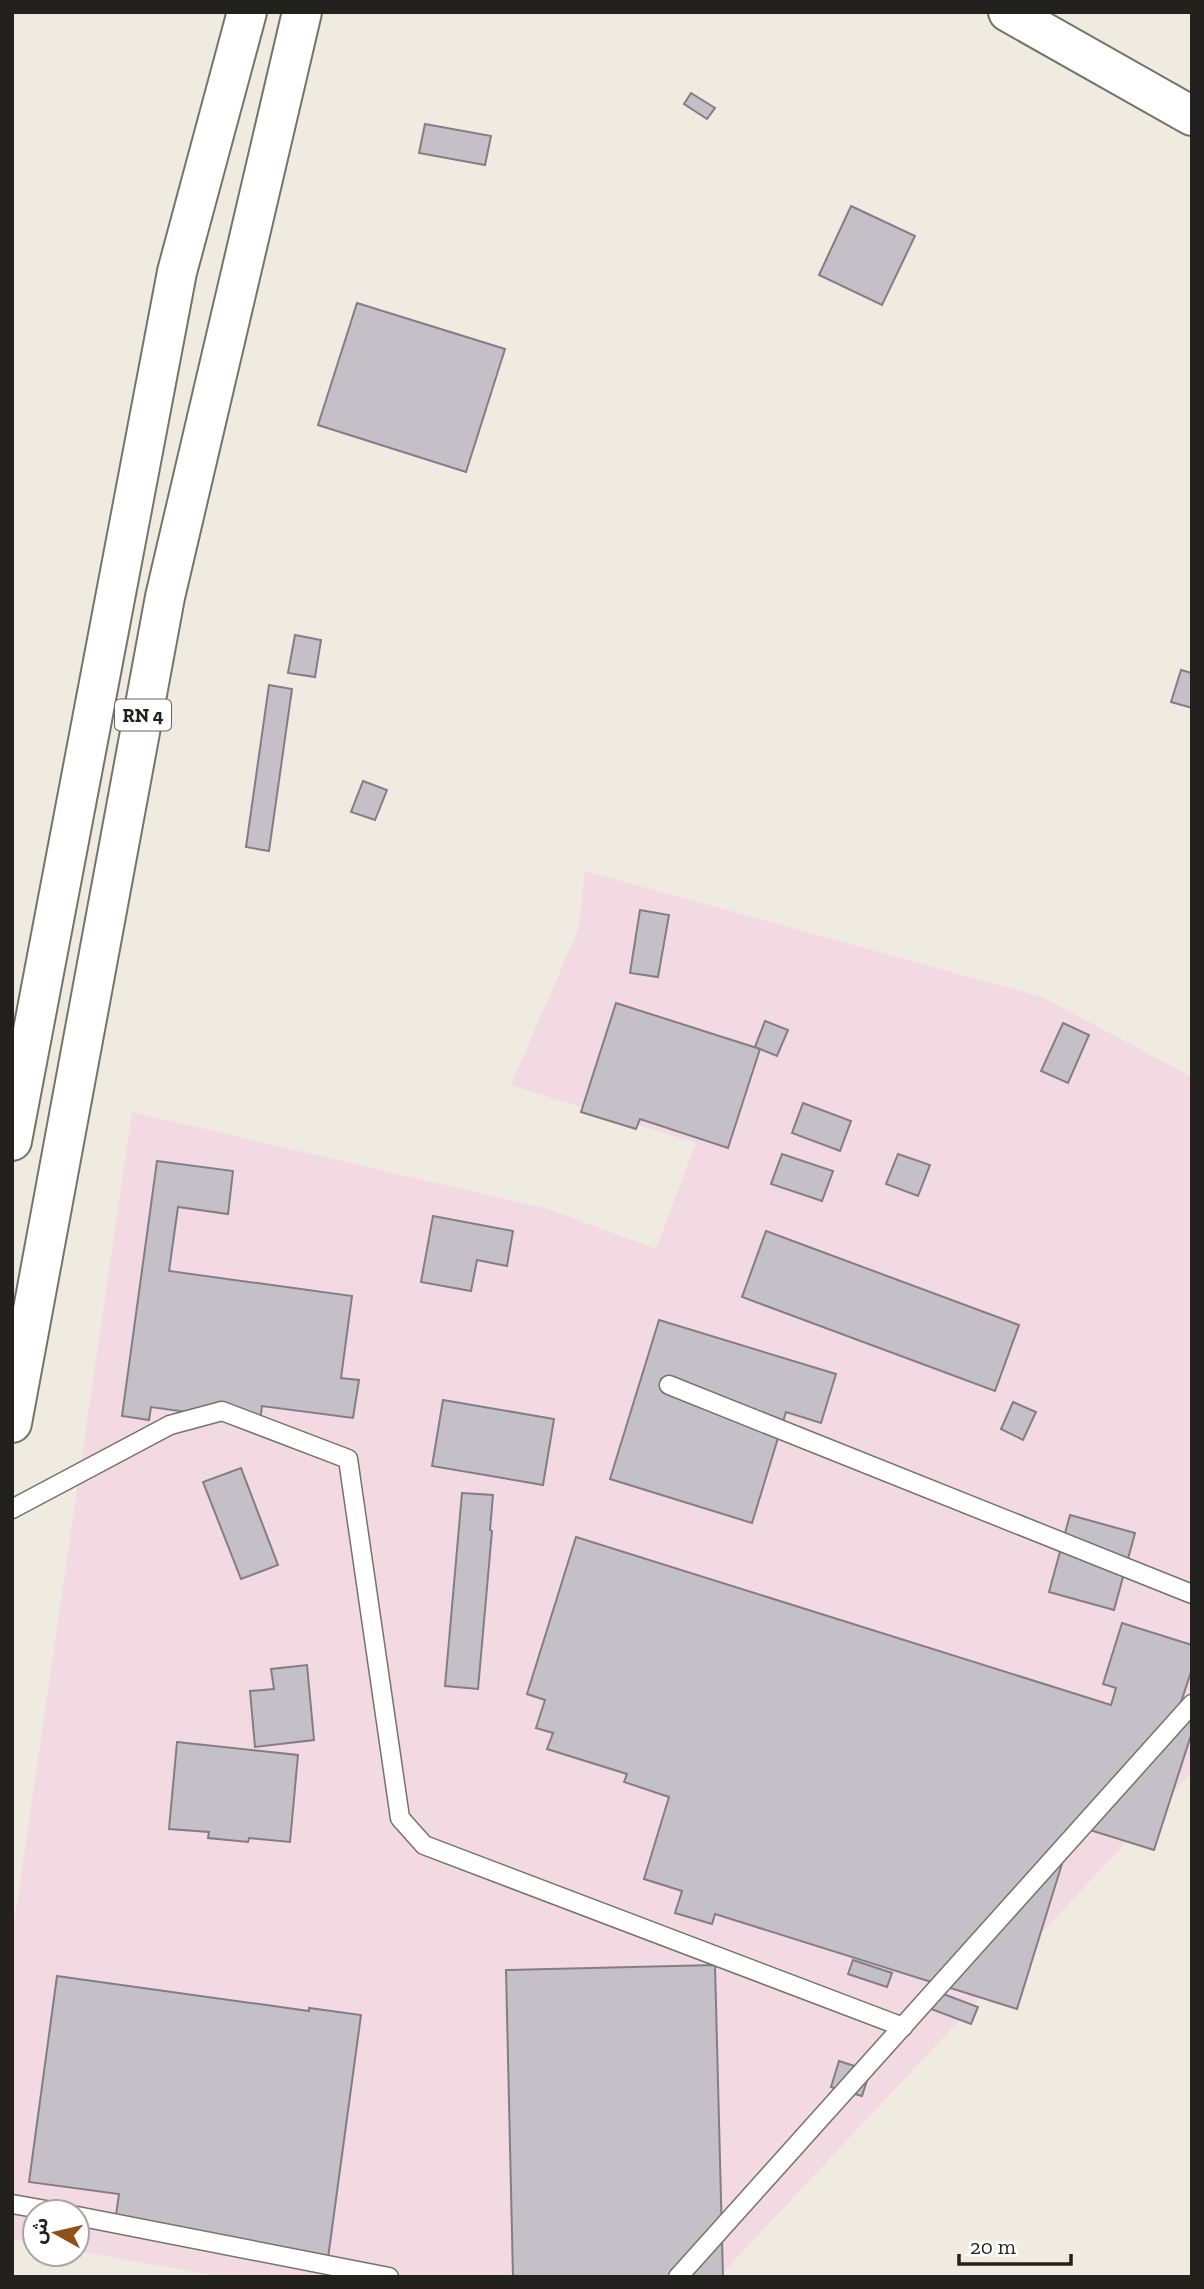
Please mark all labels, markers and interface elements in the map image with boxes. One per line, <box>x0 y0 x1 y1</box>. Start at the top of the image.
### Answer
road number: RN 4 <box>115 700 171 730</box>
north arrow <box>21 2198 91 2268</box>
text: ش <box>26 2216 53 2245</box>
scale bar <box>959 2222 1071 2266</box>
text: 20 m <box>970 2234 1016 2259</box>

